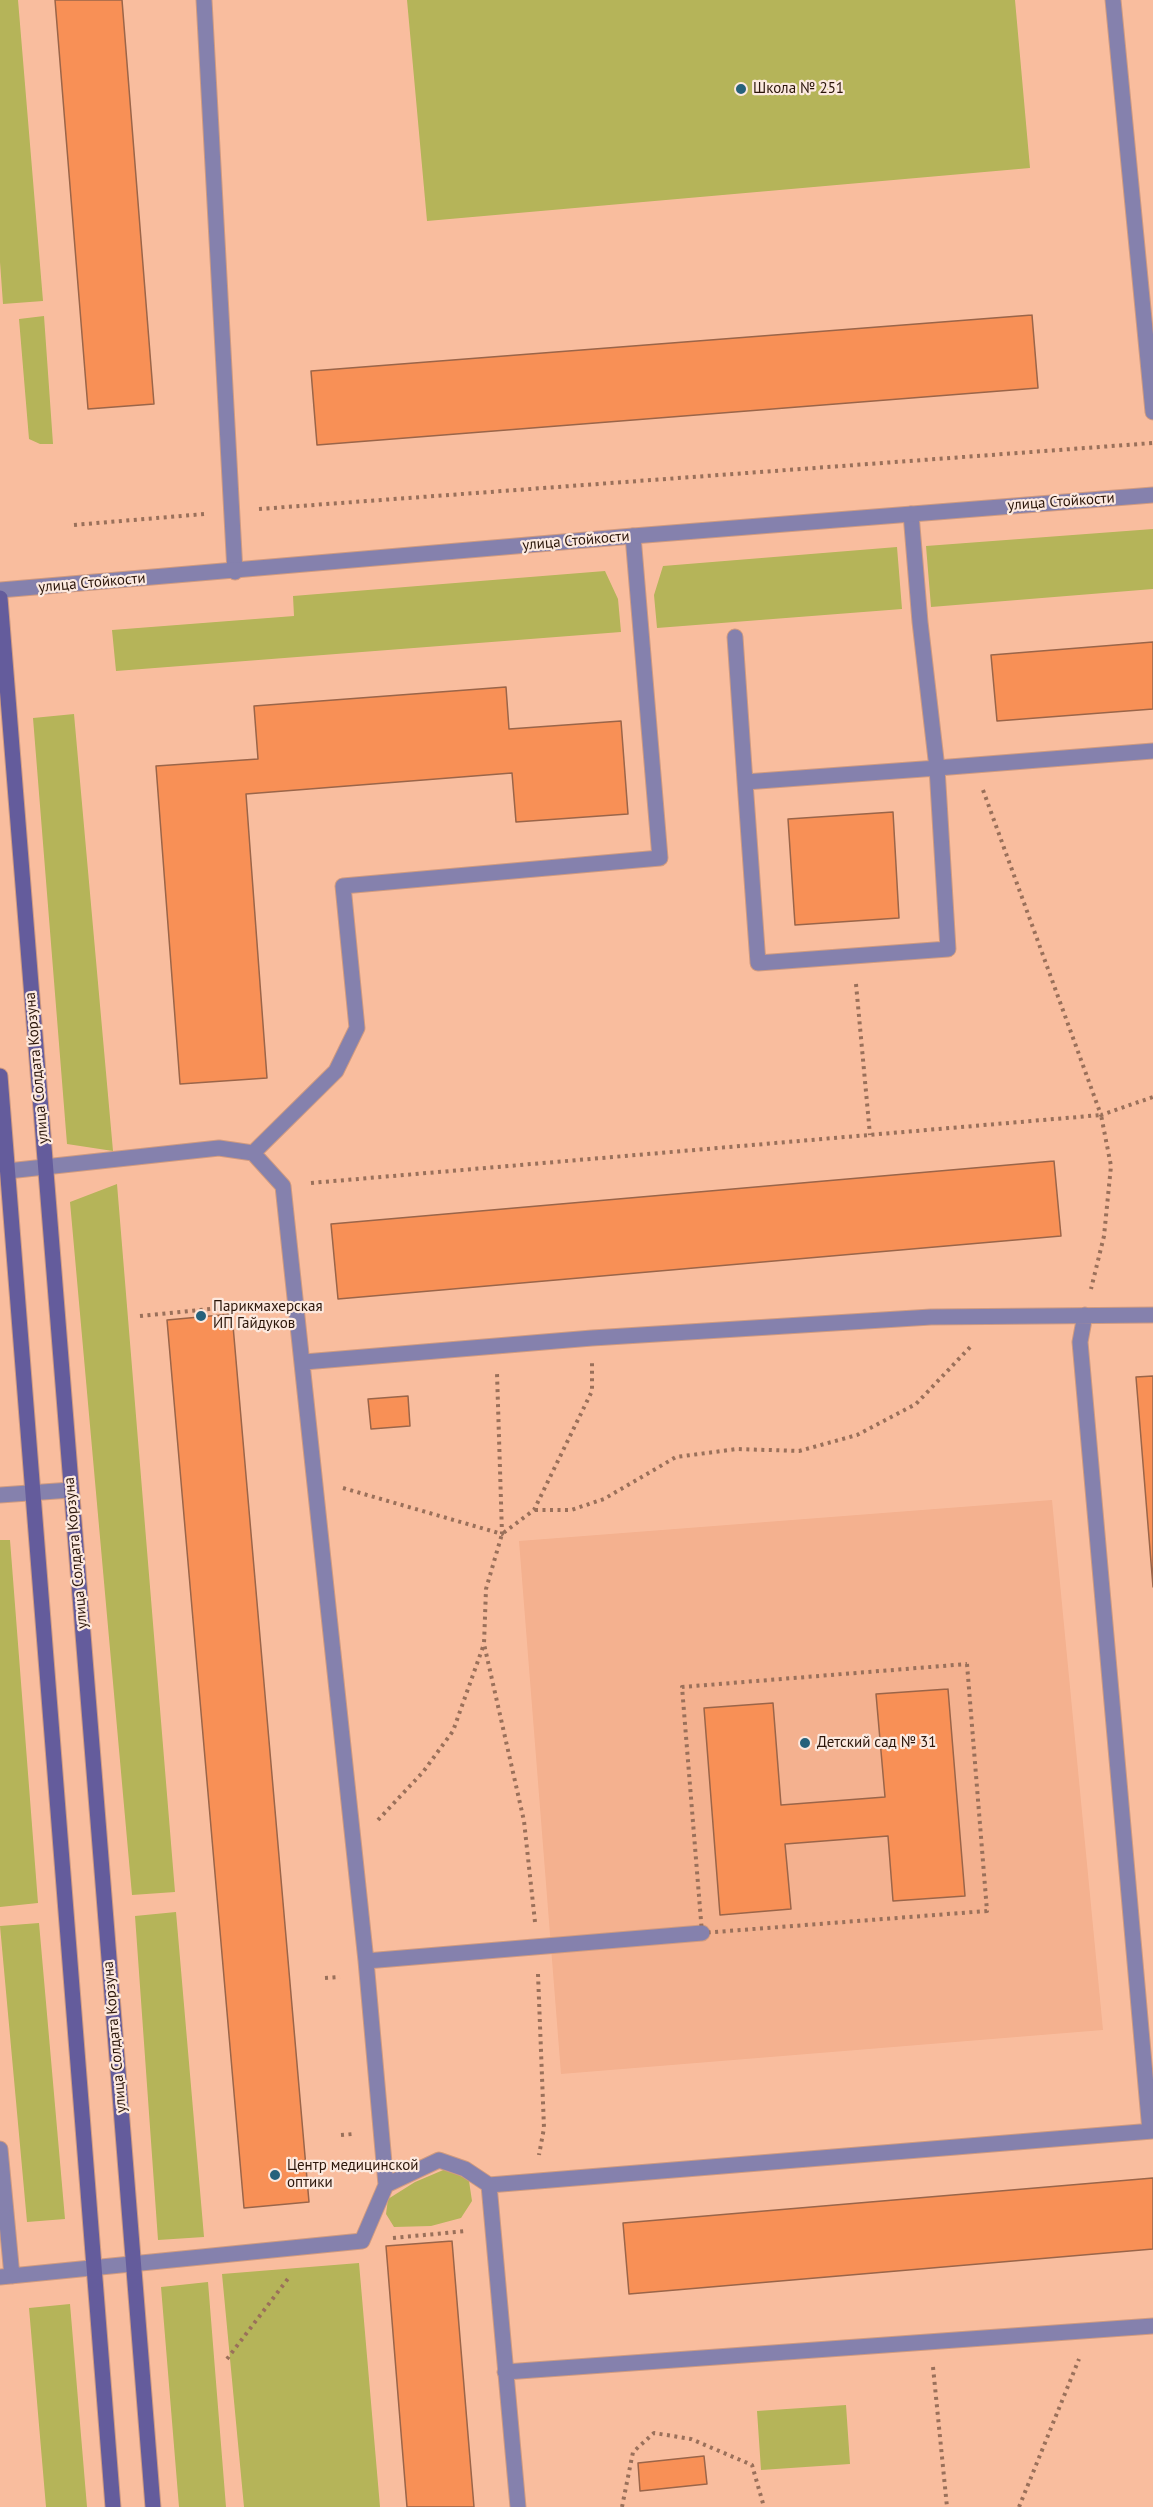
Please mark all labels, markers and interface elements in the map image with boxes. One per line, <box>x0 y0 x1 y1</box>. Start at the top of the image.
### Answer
place label: Школа № 251 <box>753 80 844 98</box>
marker: Школа № 251 <box>734 82 748 96</box>
street label: улица Стойкости <box>1007 489 1115 515</box>
street label: улица Стойкости <box>522 527 630 555</box>
street label: улица Стойкости <box>38 569 146 597</box>
street label: улица Солдата Корзуна <box>21 991 53 1145</box>
place label: Парикмахерская ИП Гайдуков <box>213 1298 323 1333</box>
marker: Парикмахерская ИП Гайдуков <box>194 1309 208 1323</box>
street label: улица Солдата Корзуна <box>60 1476 92 1630</box>
place label: Детский сад № 31 <box>817 1734 936 1752</box>
marker: Детский сад № 31 <box>798 1736 812 1750</box>
street label: улица Солдата Корзуна <box>99 1960 131 2114</box>
place label: Центр медицинской оптики <box>287 2157 419 2192</box>
marker: Центр медицинской оптики <box>268 2168 282 2182</box>

